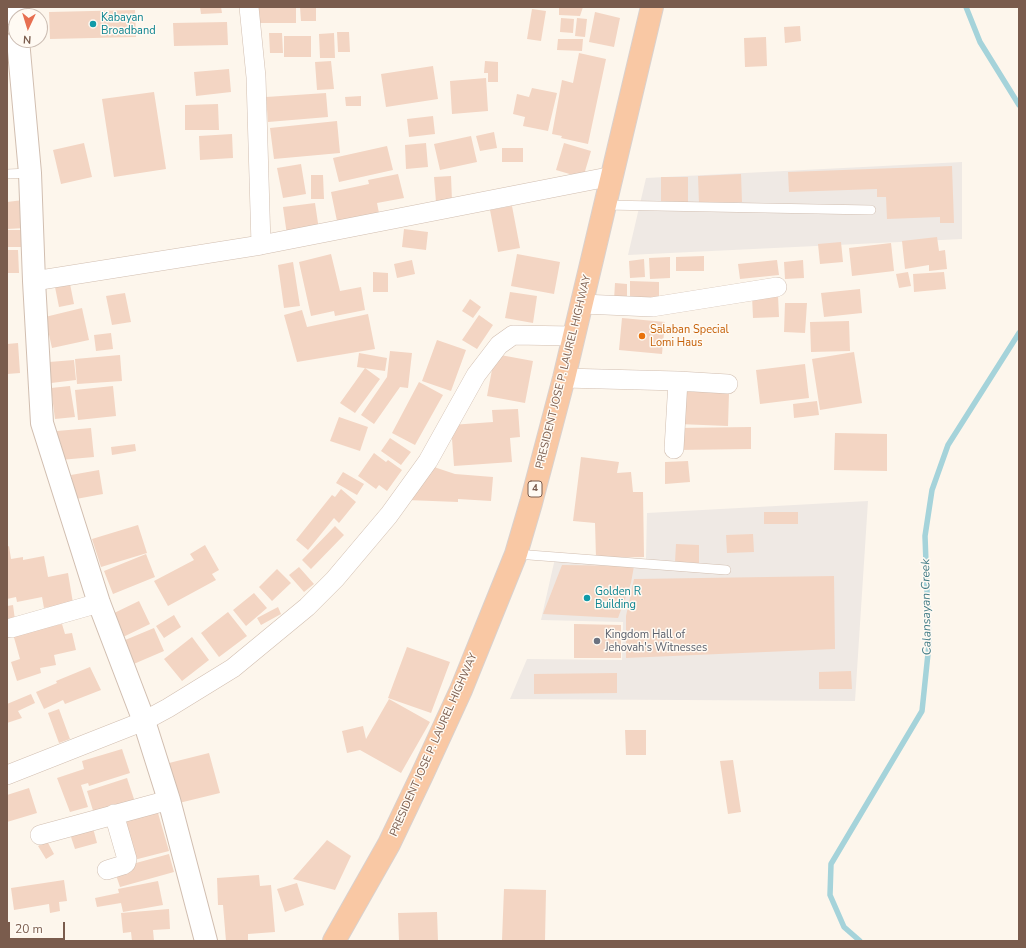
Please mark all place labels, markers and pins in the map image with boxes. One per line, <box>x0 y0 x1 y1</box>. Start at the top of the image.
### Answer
place label: Kabayan Broadband <box>101 11 156 37</box>
marker: Kabayan Broadband <box>88 19 98 29</box>
place label: Salaban Special Lomi Haus <box>650 323 729 349</box>
marker: Salaban Special Lomi Haus <box>637 331 647 341</box>
place label: Golden R Building <box>595 585 641 611</box>
marker: Golden R Building <box>582 593 592 603</box>
place label: Kingdom Hall of Jehovah's Witnesses <box>605 628 707 654</box>
marker: Kingdom Hall of Jehovah's Witnesses <box>592 636 602 646</box>

